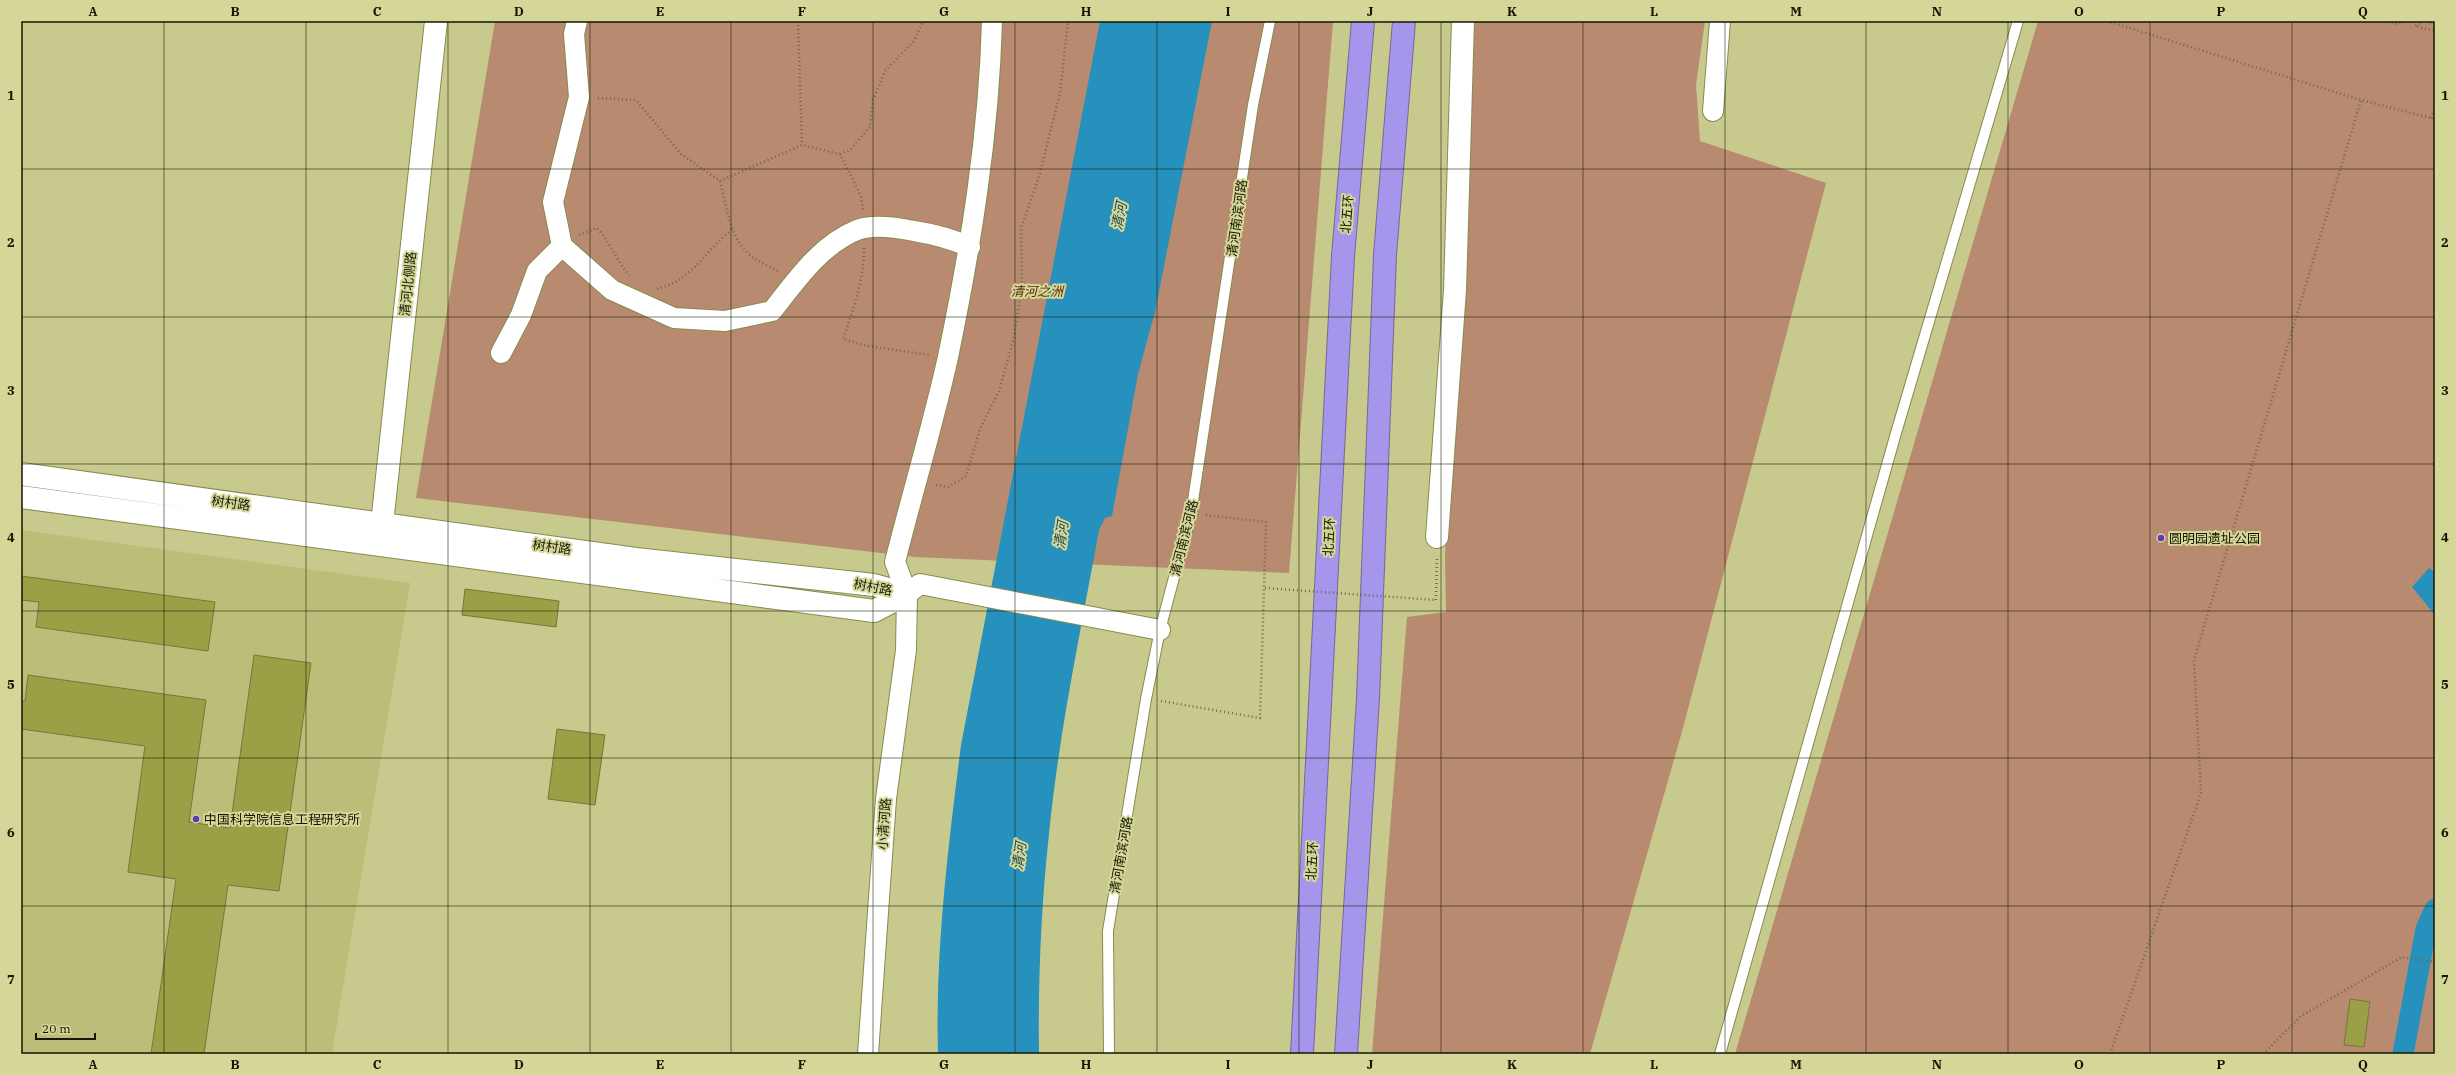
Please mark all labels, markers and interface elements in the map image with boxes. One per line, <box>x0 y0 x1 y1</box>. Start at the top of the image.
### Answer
text: A <box>88 3 98 20</box>
text: B <box>230 3 240 20</box>
text: C <box>373 3 382 20</box>
text: D <box>514 3 524 20</box>
text: E <box>656 3 664 20</box>
text: F <box>798 3 806 20</box>
text: G <box>939 3 949 20</box>
text: H <box>1081 3 1092 20</box>
text: I <box>1226 3 1231 20</box>
text: J <box>1367 3 1374 20</box>
text: K <box>1507 3 1517 20</box>
text: L <box>1650 3 1658 20</box>
text: M <box>1790 3 1802 20</box>
text: N <box>1932 3 1942 20</box>
text: O <box>2074 3 2084 20</box>
text: P <box>2217 3 2226 20</box>
text: Q <box>2358 3 2368 20</box>
text: 1 <box>7 87 15 104</box>
text: 1 <box>2441 87 2449 104</box>
street label: 清河南滨河路 <box>1223 178 1251 258</box>
street label: 北五环 <box>1337 194 1357 234</box>
water label: 清河 <box>1107 198 1131 231</box>
text: 2 <box>7 234 15 251</box>
text: 2 <box>2441 234 2449 251</box>
street label: 清河北侧路 <box>396 251 420 317</box>
park label: 清河之洲 <box>1011 283 1065 300</box>
text: 3 <box>7 382 15 399</box>
text: 3 <box>2441 382 2449 399</box>
street label: 树村路 <box>210 492 252 514</box>
street label: 清河南滨河路 <box>1166 498 1202 578</box>
water label: 清河 <box>1050 517 1072 550</box>
street label: 北五环 <box>1319 517 1339 557</box>
text: 4 <box>7 529 15 546</box>
text: 4 <box>2441 529 2449 546</box>
place label: 圆明园遗址公园 <box>2169 530 2260 547</box>
marker: 圆明园遗址公园 <box>2156 533 2166 543</box>
street label: 树村路 <box>531 536 573 558</box>
street label: 树村路 <box>852 575 894 599</box>
text: 5 <box>7 676 15 693</box>
text: 5 <box>2441 676 2449 693</box>
street label: 小清河路 <box>874 797 894 851</box>
place label: 中国科学院信息工程研究所 <box>204 811 360 828</box>
marker: 中国科学院信息工程研究所 <box>191 814 201 824</box>
street label: 清河南滨河路 <box>1106 815 1136 895</box>
text: 6 <box>7 824 15 841</box>
text: 6 <box>2441 824 2449 841</box>
water label: 清河 <box>1008 838 1030 871</box>
street label: 北五环 <box>1302 841 1322 881</box>
text: 7 <box>7 971 15 988</box>
text: 7 <box>2441 971 2449 988</box>
scale bar <box>36 1015 95 1041</box>
text: 20 m <box>42 1021 71 1036</box>
text: A <box>88 1056 98 1073</box>
text: B <box>230 1056 240 1073</box>
text: C <box>373 1056 382 1073</box>
text: D <box>514 1056 524 1073</box>
text: E <box>656 1056 664 1073</box>
text: F <box>798 1056 806 1073</box>
text: G <box>939 1056 949 1073</box>
text: H <box>1081 1056 1092 1073</box>
text: I <box>1226 1056 1231 1073</box>
text: J <box>1367 1056 1374 1073</box>
text: K <box>1507 1056 1517 1073</box>
text: L <box>1650 1056 1658 1073</box>
text: M <box>1790 1056 1802 1073</box>
text: N <box>1932 1056 1942 1073</box>
text: O <box>2074 1056 2084 1073</box>
text: P <box>2217 1056 2226 1073</box>
text: Q <box>2358 1056 2368 1073</box>

